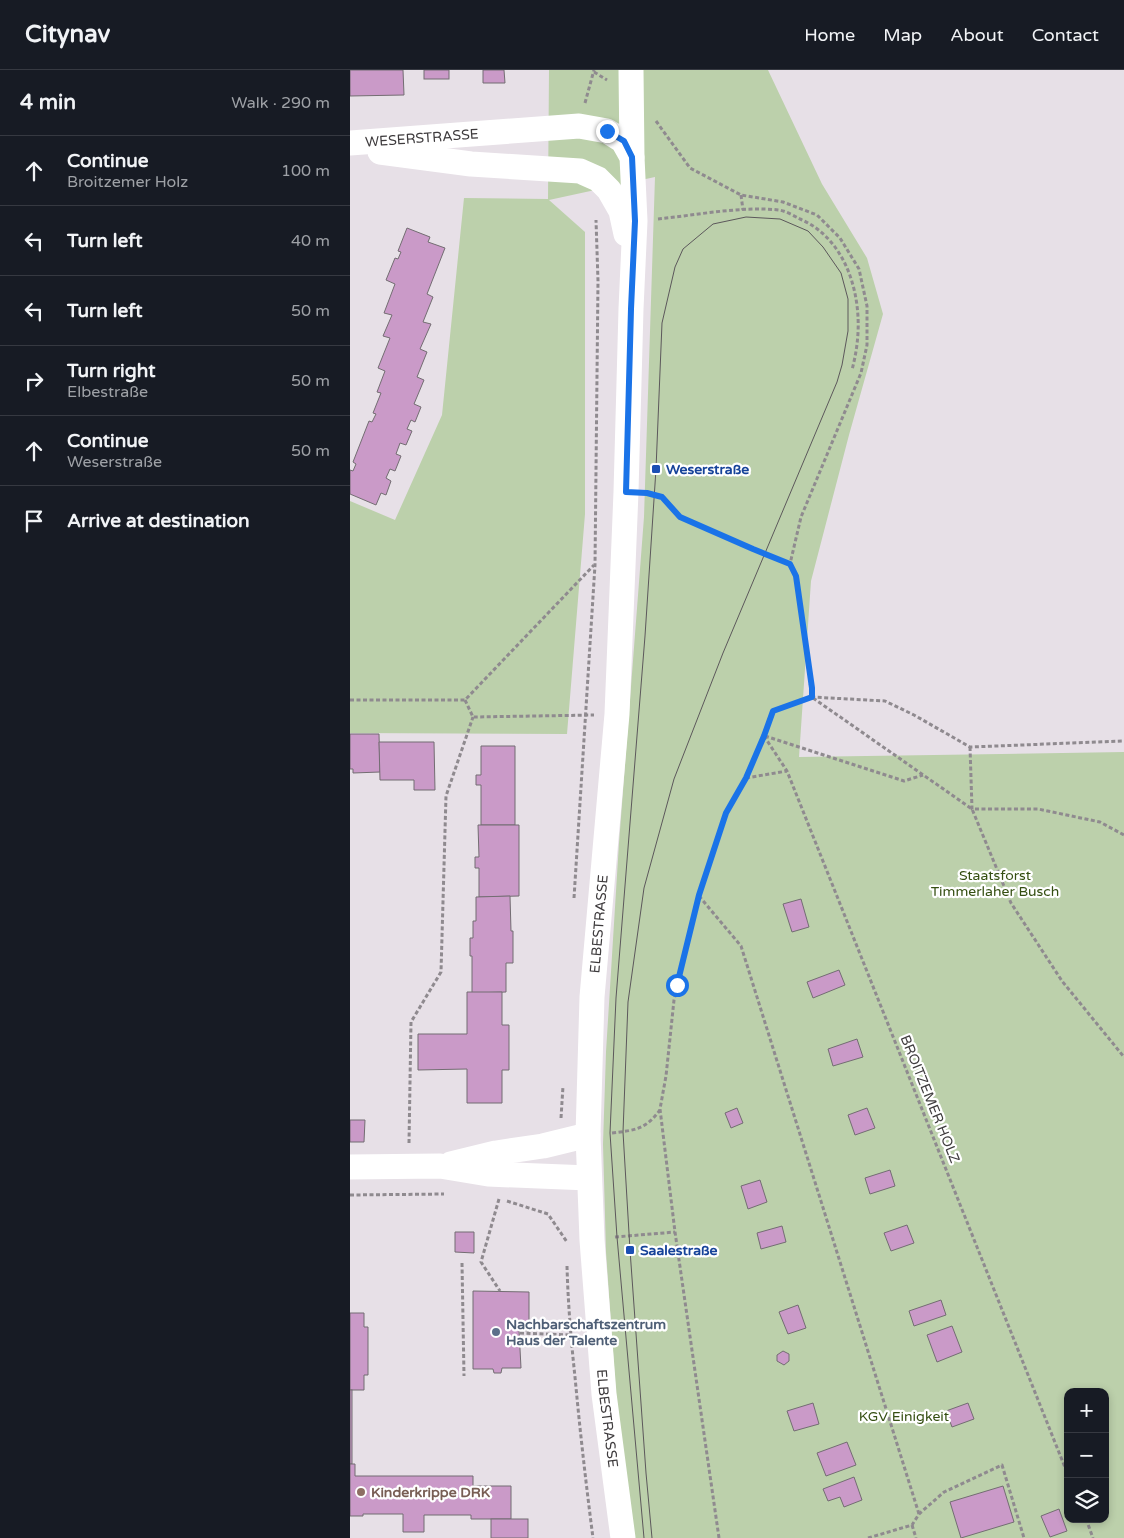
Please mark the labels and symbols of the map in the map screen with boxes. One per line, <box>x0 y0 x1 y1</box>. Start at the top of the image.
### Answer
route end <box>596 120 619 143</box>
street label: WESERSTRASSE <box>364 125 479 150</box>
place label: Weserstraße <box>666 461 749 478</box>
marker: Weserstraße <box>650 463 662 475</box>
park label: Staatsforst Timmerlaher Busch <box>931 867 1059 900</box>
street label: ELBESTRASSE <box>586 874 612 974</box>
route start <box>666 974 689 997</box>
street label: BROITZEMER HOLZ <box>897 1033 963 1165</box>
place label: Saalestraße <box>640 1242 718 1259</box>
marker: Saalestraße <box>624 1244 636 1256</box>
place label: Nachbarschaftszentrum Haus der Talente <box>506 1316 666 1349</box>
marker: Nachbarschaftszentrum Haus der Talente <box>490 1326 502 1338</box>
street label: ELBESTRASSE <box>594 1369 622 1469</box>
park label: KGV Einigkeit <box>859 1408 950 1425</box>
place label: Kinderkrippe DRK <box>371 1484 491 1501</box>
marker: Kinderkrippe DRK <box>355 1486 367 1498</box>

